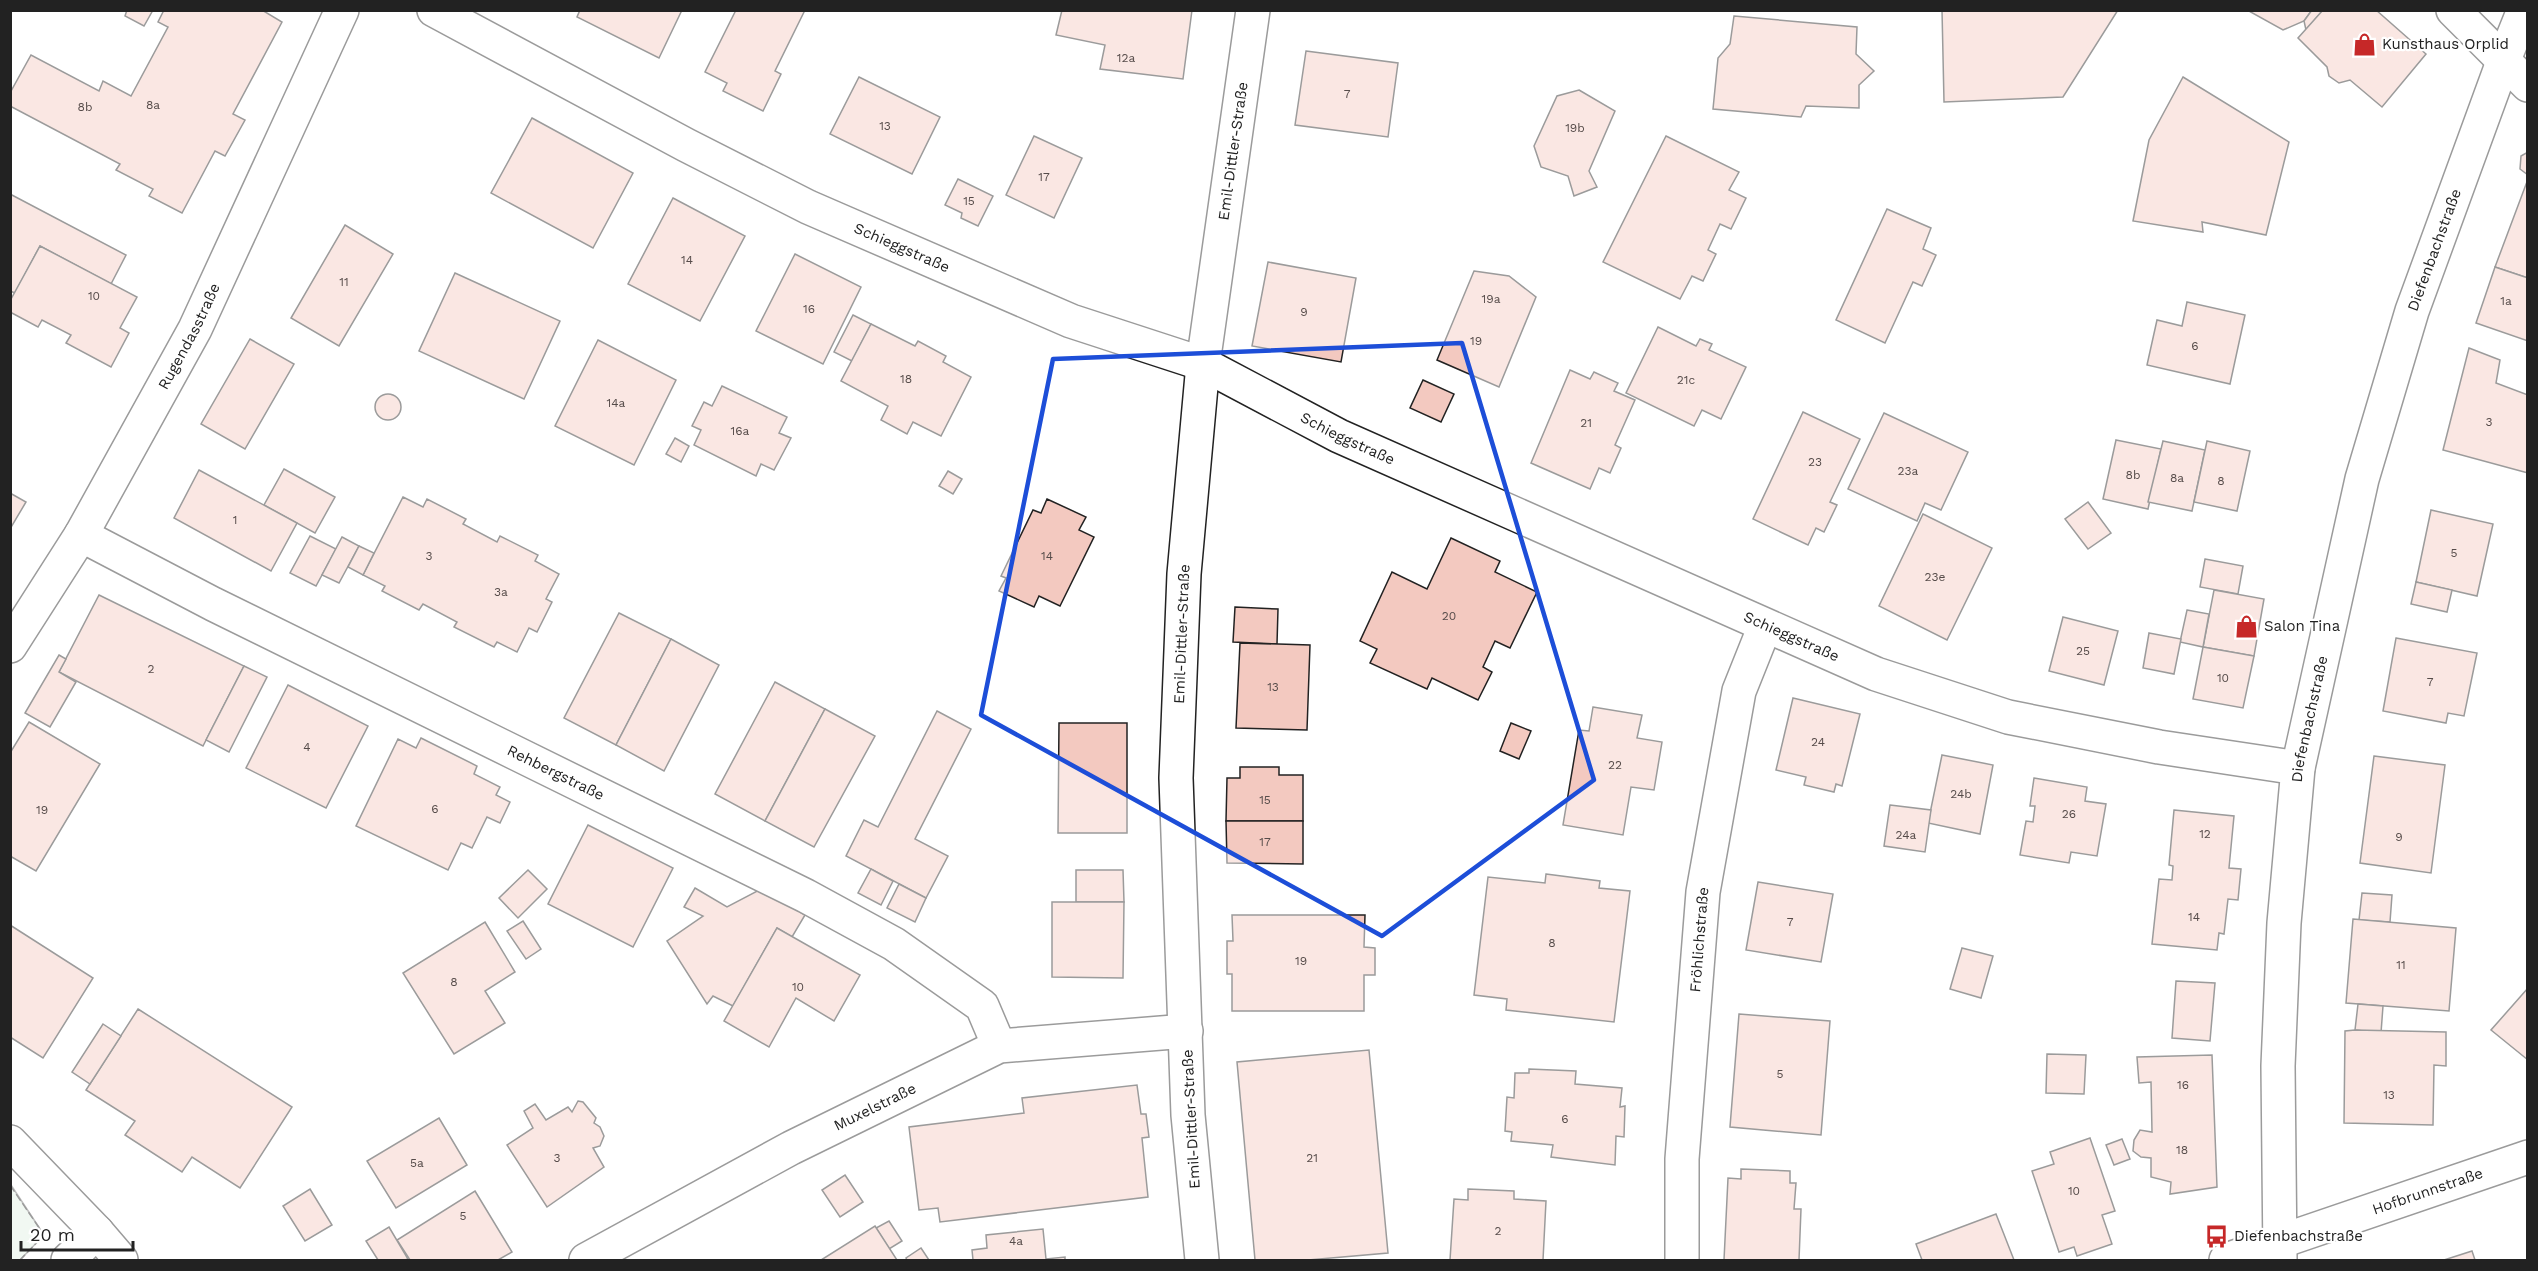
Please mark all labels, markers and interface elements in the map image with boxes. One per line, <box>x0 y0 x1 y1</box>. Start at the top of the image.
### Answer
shop icon: Kunsthaus Orplid <box>2351 31 2377 57</box>
place label: Kunsthaus Orplid <box>2382 35 2509 53</box>
house number: 12a <box>1117 51 1135 65</box>
street label: Emil-Dittler-Straße <box>1214 81 1252 221</box>
house number: 7 <box>1344 87 1351 101</box>
house number: 8a <box>146 98 160 112</box>
house number: 8b <box>78 100 92 114</box>
house number: 13 <box>879 119 891 133</box>
house number: 19b <box>1565 121 1585 135</box>
house number: 17 <box>1038 170 1050 184</box>
street label: Diefenbachstraße <box>2404 186 2465 314</box>
house number: 15 <box>963 194 975 208</box>
street label: Schieggstraße <box>851 219 952 276</box>
house number: 14 <box>681 253 693 267</box>
house number: 11 <box>339 275 349 289</box>
street label: Rugendasstraße <box>154 280 224 393</box>
house number: 10 <box>88 289 100 303</box>
house number: 19a <box>1482 292 1501 306</box>
house number: 1a <box>2500 294 2512 308</box>
house number: 16 <box>803 302 815 316</box>
house number: 9 <box>1300 305 1308 319</box>
house number: 19 <box>1470 334 1482 348</box>
house number: 6 <box>2191 339 2199 353</box>
house number: 18 <box>900 372 912 386</box>
house number: 21c <box>1677 373 1695 387</box>
house number: 14a <box>607 396 626 410</box>
street label: Schieggstraße <box>1297 408 1398 469</box>
house number: 3 <box>2486 415 2493 429</box>
house number: 21 <box>1580 416 1592 430</box>
house number: 16a <box>731 424 750 438</box>
house number: 23 <box>1808 455 1822 469</box>
house number: 23a <box>1898 464 1919 478</box>
house number: 8b <box>2126 468 2140 482</box>
house number: 8a <box>2170 471 2184 485</box>
house number: 8 <box>2217 474 2225 488</box>
house number: 1 <box>233 513 237 527</box>
house number: 5 <box>2451 546 2458 560</box>
house number: 3 <box>426 549 433 563</box>
house number: 14 <box>1041 549 1053 563</box>
street label: Emil-Dittler-Straße <box>1170 563 1194 704</box>
house number: 23e <box>1925 570 1946 584</box>
house number: 3a <box>494 585 508 599</box>
street label: Schieggstraße <box>1741 608 1842 666</box>
house number: 20 <box>1442 609 1456 623</box>
shop icon: Salon Tina <box>2233 613 2259 639</box>
place label: Salon Tina <box>2264 617 2341 635</box>
house number: 25 <box>2076 644 2090 658</box>
street label: Diefenbachstraße <box>2288 654 2332 783</box>
house number: 2 <box>148 662 155 676</box>
house number: 10 <box>2217 671 2229 685</box>
house number: 7 <box>2427 675 2434 689</box>
house number: 13 <box>1267 680 1279 694</box>
house number: 24 <box>1811 735 1825 749</box>
house number: 4 <box>303 740 311 754</box>
street label: Rehbergstraße <box>504 741 607 804</box>
house number: 22 <box>1608 758 1622 772</box>
house number: 24b <box>1950 787 1972 801</box>
house number: 15 <box>1259 793 1271 807</box>
house number: 6 <box>431 802 439 816</box>
house number: 19 <box>36 803 48 817</box>
house number: 26 <box>2062 807 2076 821</box>
house number: 12 <box>2199 827 2211 841</box>
house number: 24a <box>1896 828 1917 842</box>
house number: 9 <box>2395 830 2403 844</box>
house number: 17 <box>1259 835 1271 849</box>
street label: Fröhlichstraße <box>1686 886 1713 993</box>
house number: 14 <box>2188 910 2200 924</box>
house number: 7 <box>1787 915 1794 929</box>
house number: 8 <box>1548 936 1556 950</box>
house number: 19 <box>1295 954 1307 968</box>
house number: 11 <box>2396 958 2406 972</box>
house number: 8 <box>450 975 458 989</box>
house number: 10 <box>792 980 804 994</box>
street label: Emil-Dittler-Straße <box>1178 1049 1204 1189</box>
house number: 5 <box>1777 1067 1784 1081</box>
house number: 16 <box>2177 1078 2189 1092</box>
street label: Muxelstraße <box>831 1079 919 1135</box>
house number: 13 <box>2383 1088 2395 1102</box>
house number: 6 <box>1561 1112 1569 1126</box>
house number: 18 <box>2176 1143 2188 1157</box>
house number: 3 <box>554 1151 561 1165</box>
house number: 21 <box>1306 1151 1318 1165</box>
house number: 5a <box>410 1156 424 1170</box>
street label: Hofbrunnstraße <box>2370 1164 2485 1218</box>
house number: 10 <box>2068 1184 2080 1198</box>
house number: 5 <box>460 1209 467 1223</box>
scale bar <box>21 1214 134 1252</box>
bus stop icon: Diefenbachstraße <box>2203 1223 2229 1249</box>
text: 20 m <box>30 1224 75 1245</box>
house number: 2 <box>1495 1224 1502 1238</box>
place label: Diefenbachstraße <box>2234 1227 2363 1245</box>
house number: 4a <box>1009 1234 1023 1248</box>

